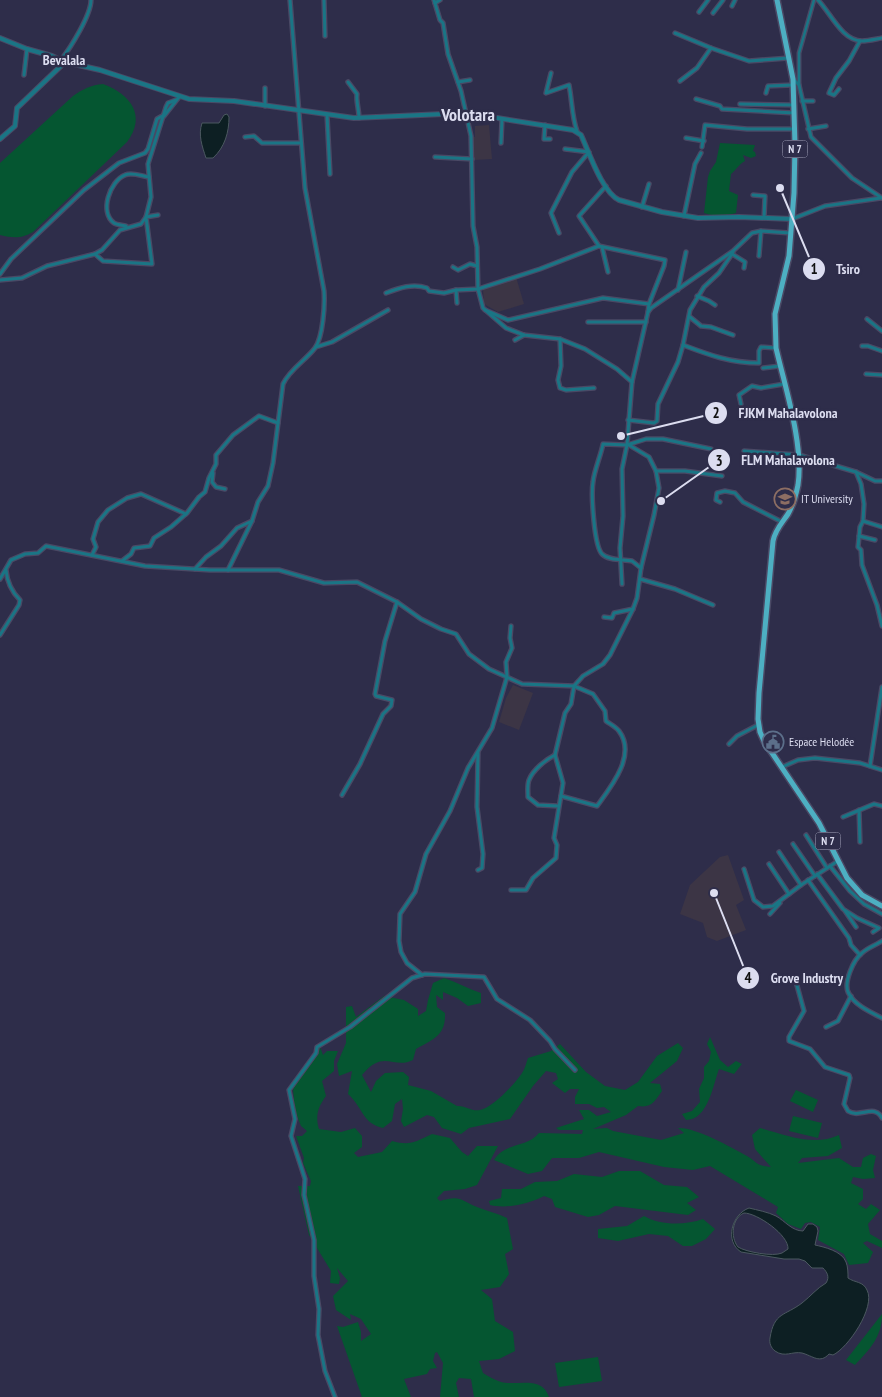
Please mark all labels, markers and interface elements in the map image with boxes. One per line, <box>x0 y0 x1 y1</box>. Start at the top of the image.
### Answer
district label: Bevalala <box>43 51 85 69</box>
district label: Volotara <box>440 103 495 126</box>
road number: N 7 <box>782 140 808 158</box>
callout: Tsiro <box>801 255 870 284</box>
text: 1 <box>810 259 818 278</box>
text: Tsiro <box>836 260 860 278</box>
callout: FJKM Mahalavolona <box>703 399 847 428</box>
text: 2 <box>712 403 720 422</box>
text: FJKM Mahalavolona <box>738 404 838 422</box>
callout: FLM Mahalavolona <box>706 446 845 475</box>
text: 3 <box>715 451 723 470</box>
text: FLM Mahalavolona <box>741 451 835 469</box>
school or university icon: IT University <box>773 487 797 511</box>
place label: IT University <box>801 491 853 506</box>
public building icon: Espace Helodée <box>761 730 785 754</box>
place label: Espace Helodée <box>789 734 854 749</box>
road number: N 7 <box>816 832 840 849</box>
callout: Grove Industry <box>736 964 853 993</box>
text: 4 <box>744 968 752 987</box>
text: Grove Industry <box>771 969 844 987</box>

